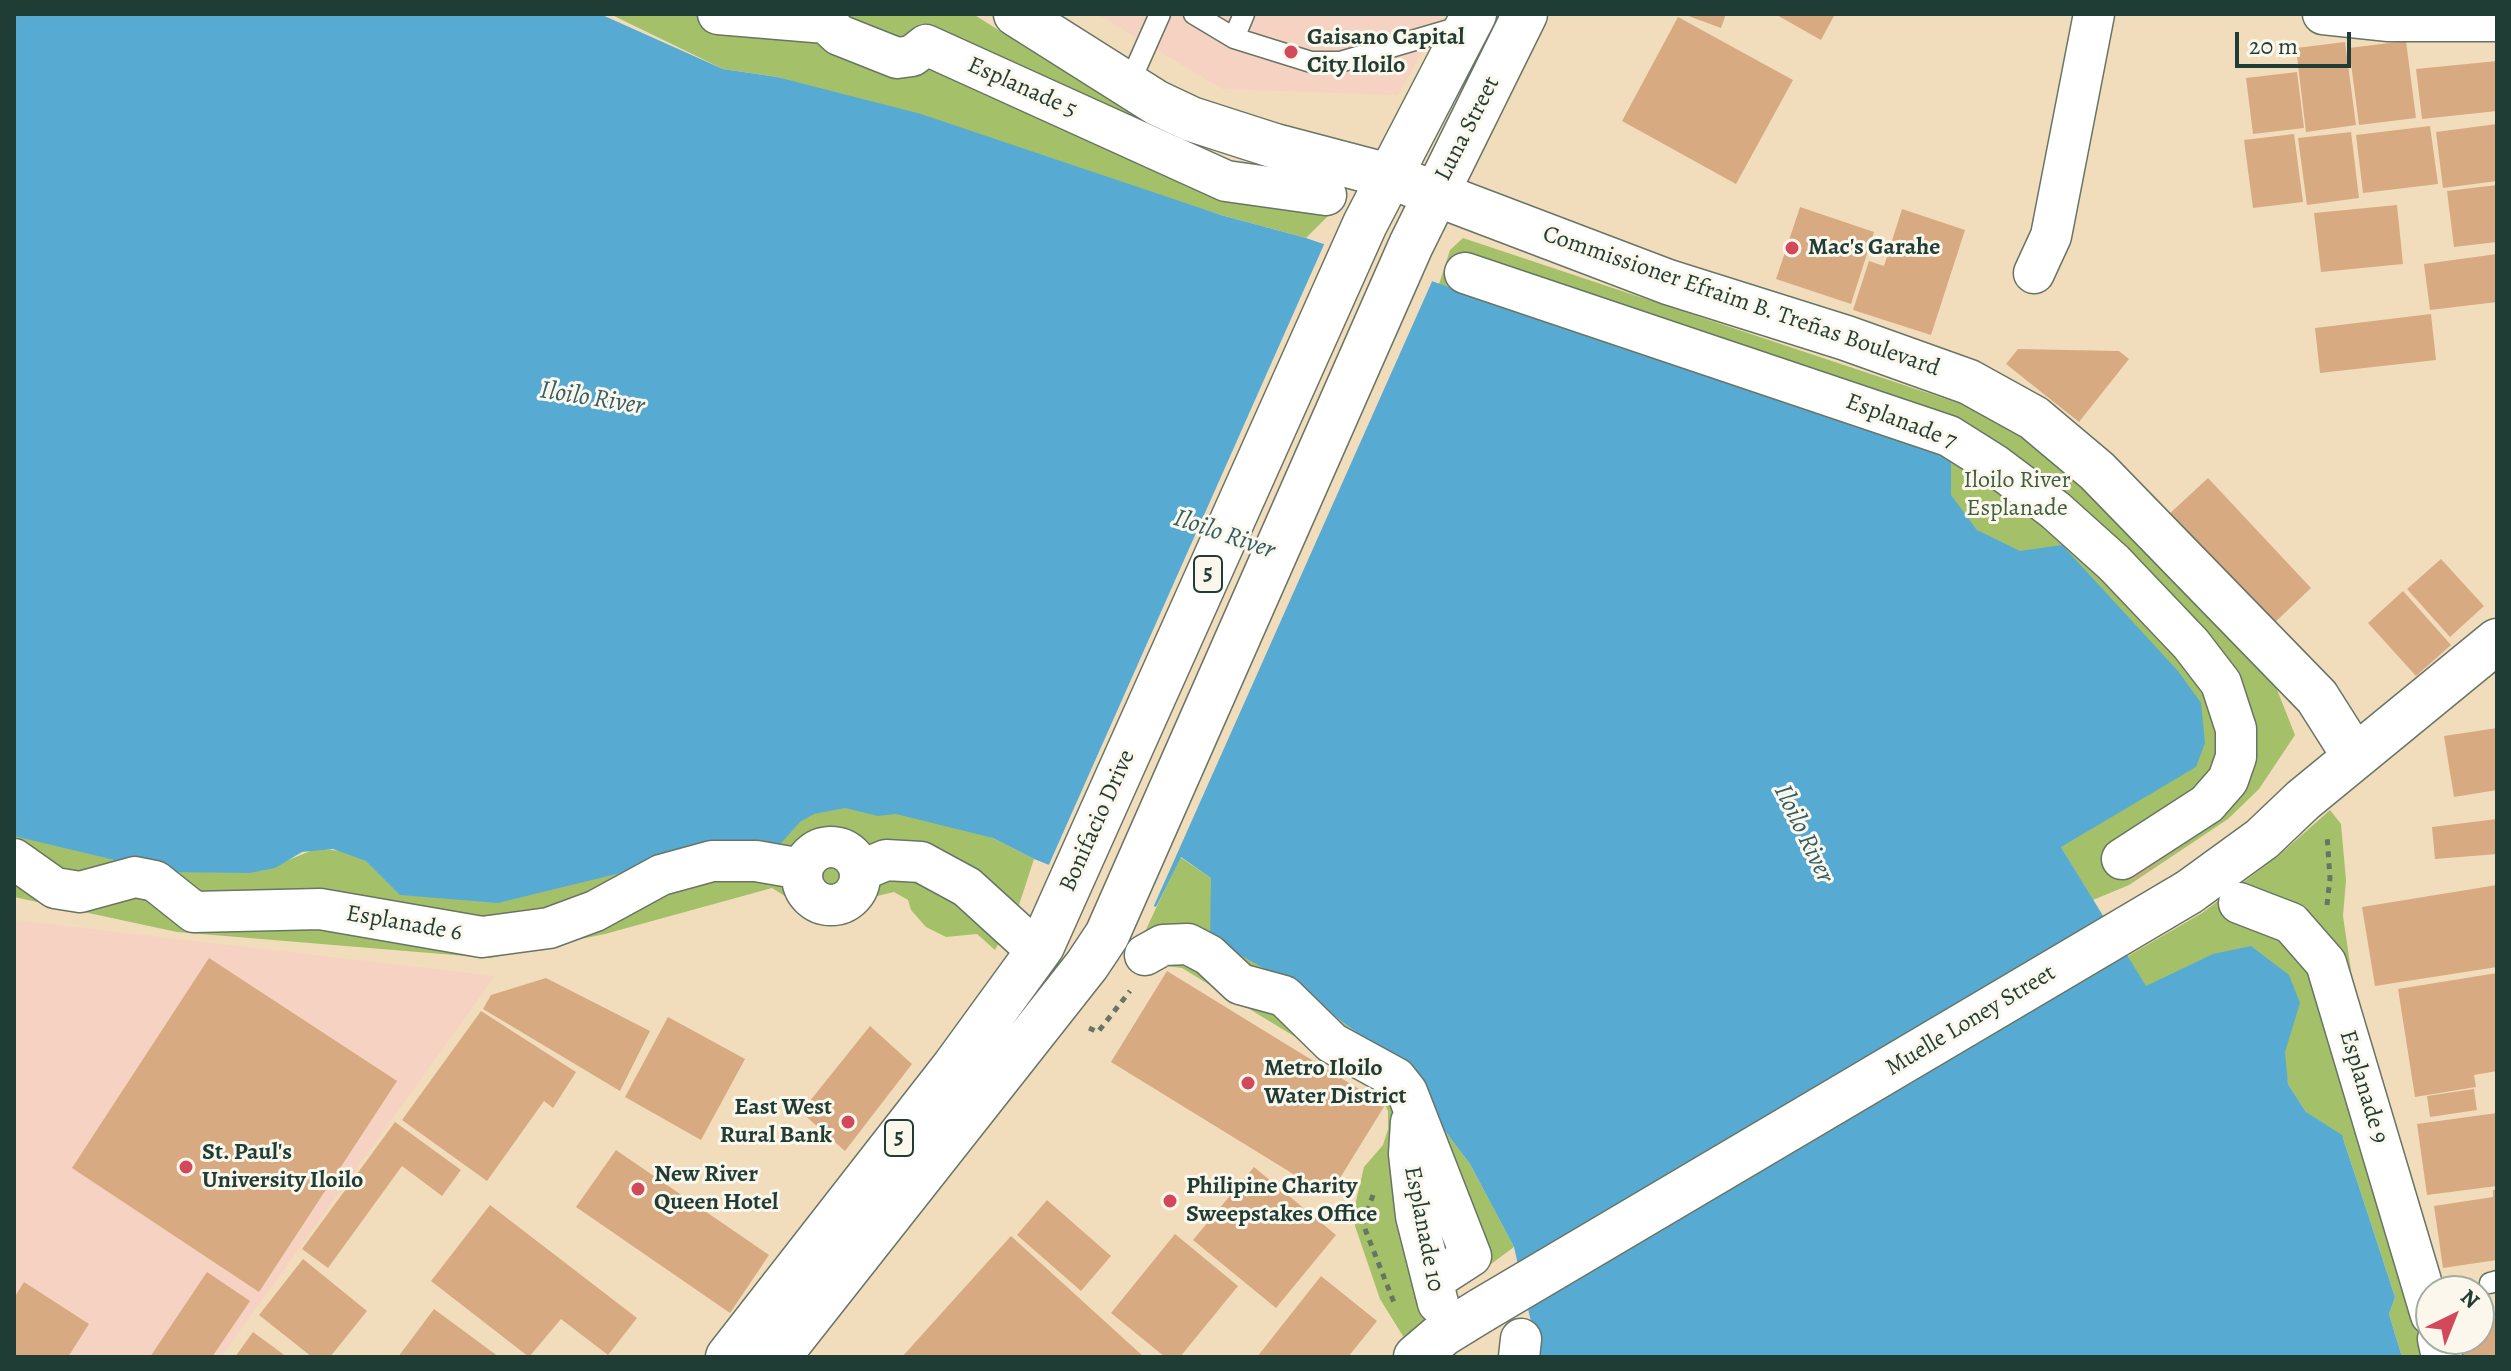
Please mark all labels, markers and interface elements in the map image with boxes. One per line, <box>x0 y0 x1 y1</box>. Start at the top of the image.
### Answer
scale bar <box>2239 16 2355 66</box>
place label: Gaisano Capital City Iloilo <box>1307 24 1465 80</box>
text: 20 m <box>2249 30 2298 62</box>
marker: Gaisano Capital City Iloilo <box>1282 43 1300 61</box>
street label: Esplanade 5 <box>963 51 1081 125</box>
street label: Luna Street <box>1429 72 1507 186</box>
street label: Commissioner Efraim B. Treñas Boulevard <box>1539 220 1943 384</box>
place label: Mac's Garahe <box>1808 234 1940 262</box>
marker: Mac's Garahe <box>1783 239 1801 257</box>
water label: Iloilo River <box>538 375 646 423</box>
street label: Esplanade 7 <box>1842 388 1960 456</box>
park label: Iloilo River Esplanade <box>1963 467 2071 523</box>
water label: Iloilo River <box>1169 503 1279 567</box>
road number: 5 <box>1194 556 1222 592</box>
street label: Bonifacio Drive <box>1054 746 1142 896</box>
water label: Iloilo River <box>1766 780 1840 888</box>
street label: Esplanade 6 <box>344 900 464 948</box>
street label: Muelle Loney Street <box>1881 959 2061 1083</box>
street label: Esplanade 9 <box>2332 1027 2394 1147</box>
place label: Metro Iloilo Water District <box>1264 1055 1407 1111</box>
marker: Metro Iloilo Water District <box>1239 1074 1257 1092</box>
place label: East West Rural Bank <box>720 1094 832 1150</box>
marker: East West Rural Bank <box>839 1113 857 1131</box>
road number: 5 <box>885 1120 913 1156</box>
place label: St. Paul's University Iloilo <box>202 1139 363 1195</box>
marker: St. Paul's University Iloilo <box>177 1158 195 1176</box>
place label: New River Queen Hotel <box>654 1161 778 1217</box>
street label: Esplanade 10 <box>1397 1164 1449 1294</box>
place label: Philipine Charity Sweepstakes Office <box>1186 1173 1377 1229</box>
marker: New River Queen Hotel <box>629 1180 647 1198</box>
marker: Philipine Charity Sweepstakes Office <box>1161 1192 1179 1210</box>
north arrow <box>2415 1275 2495 1355</box>
text: N <box>2454 1282 2486 1315</box>

